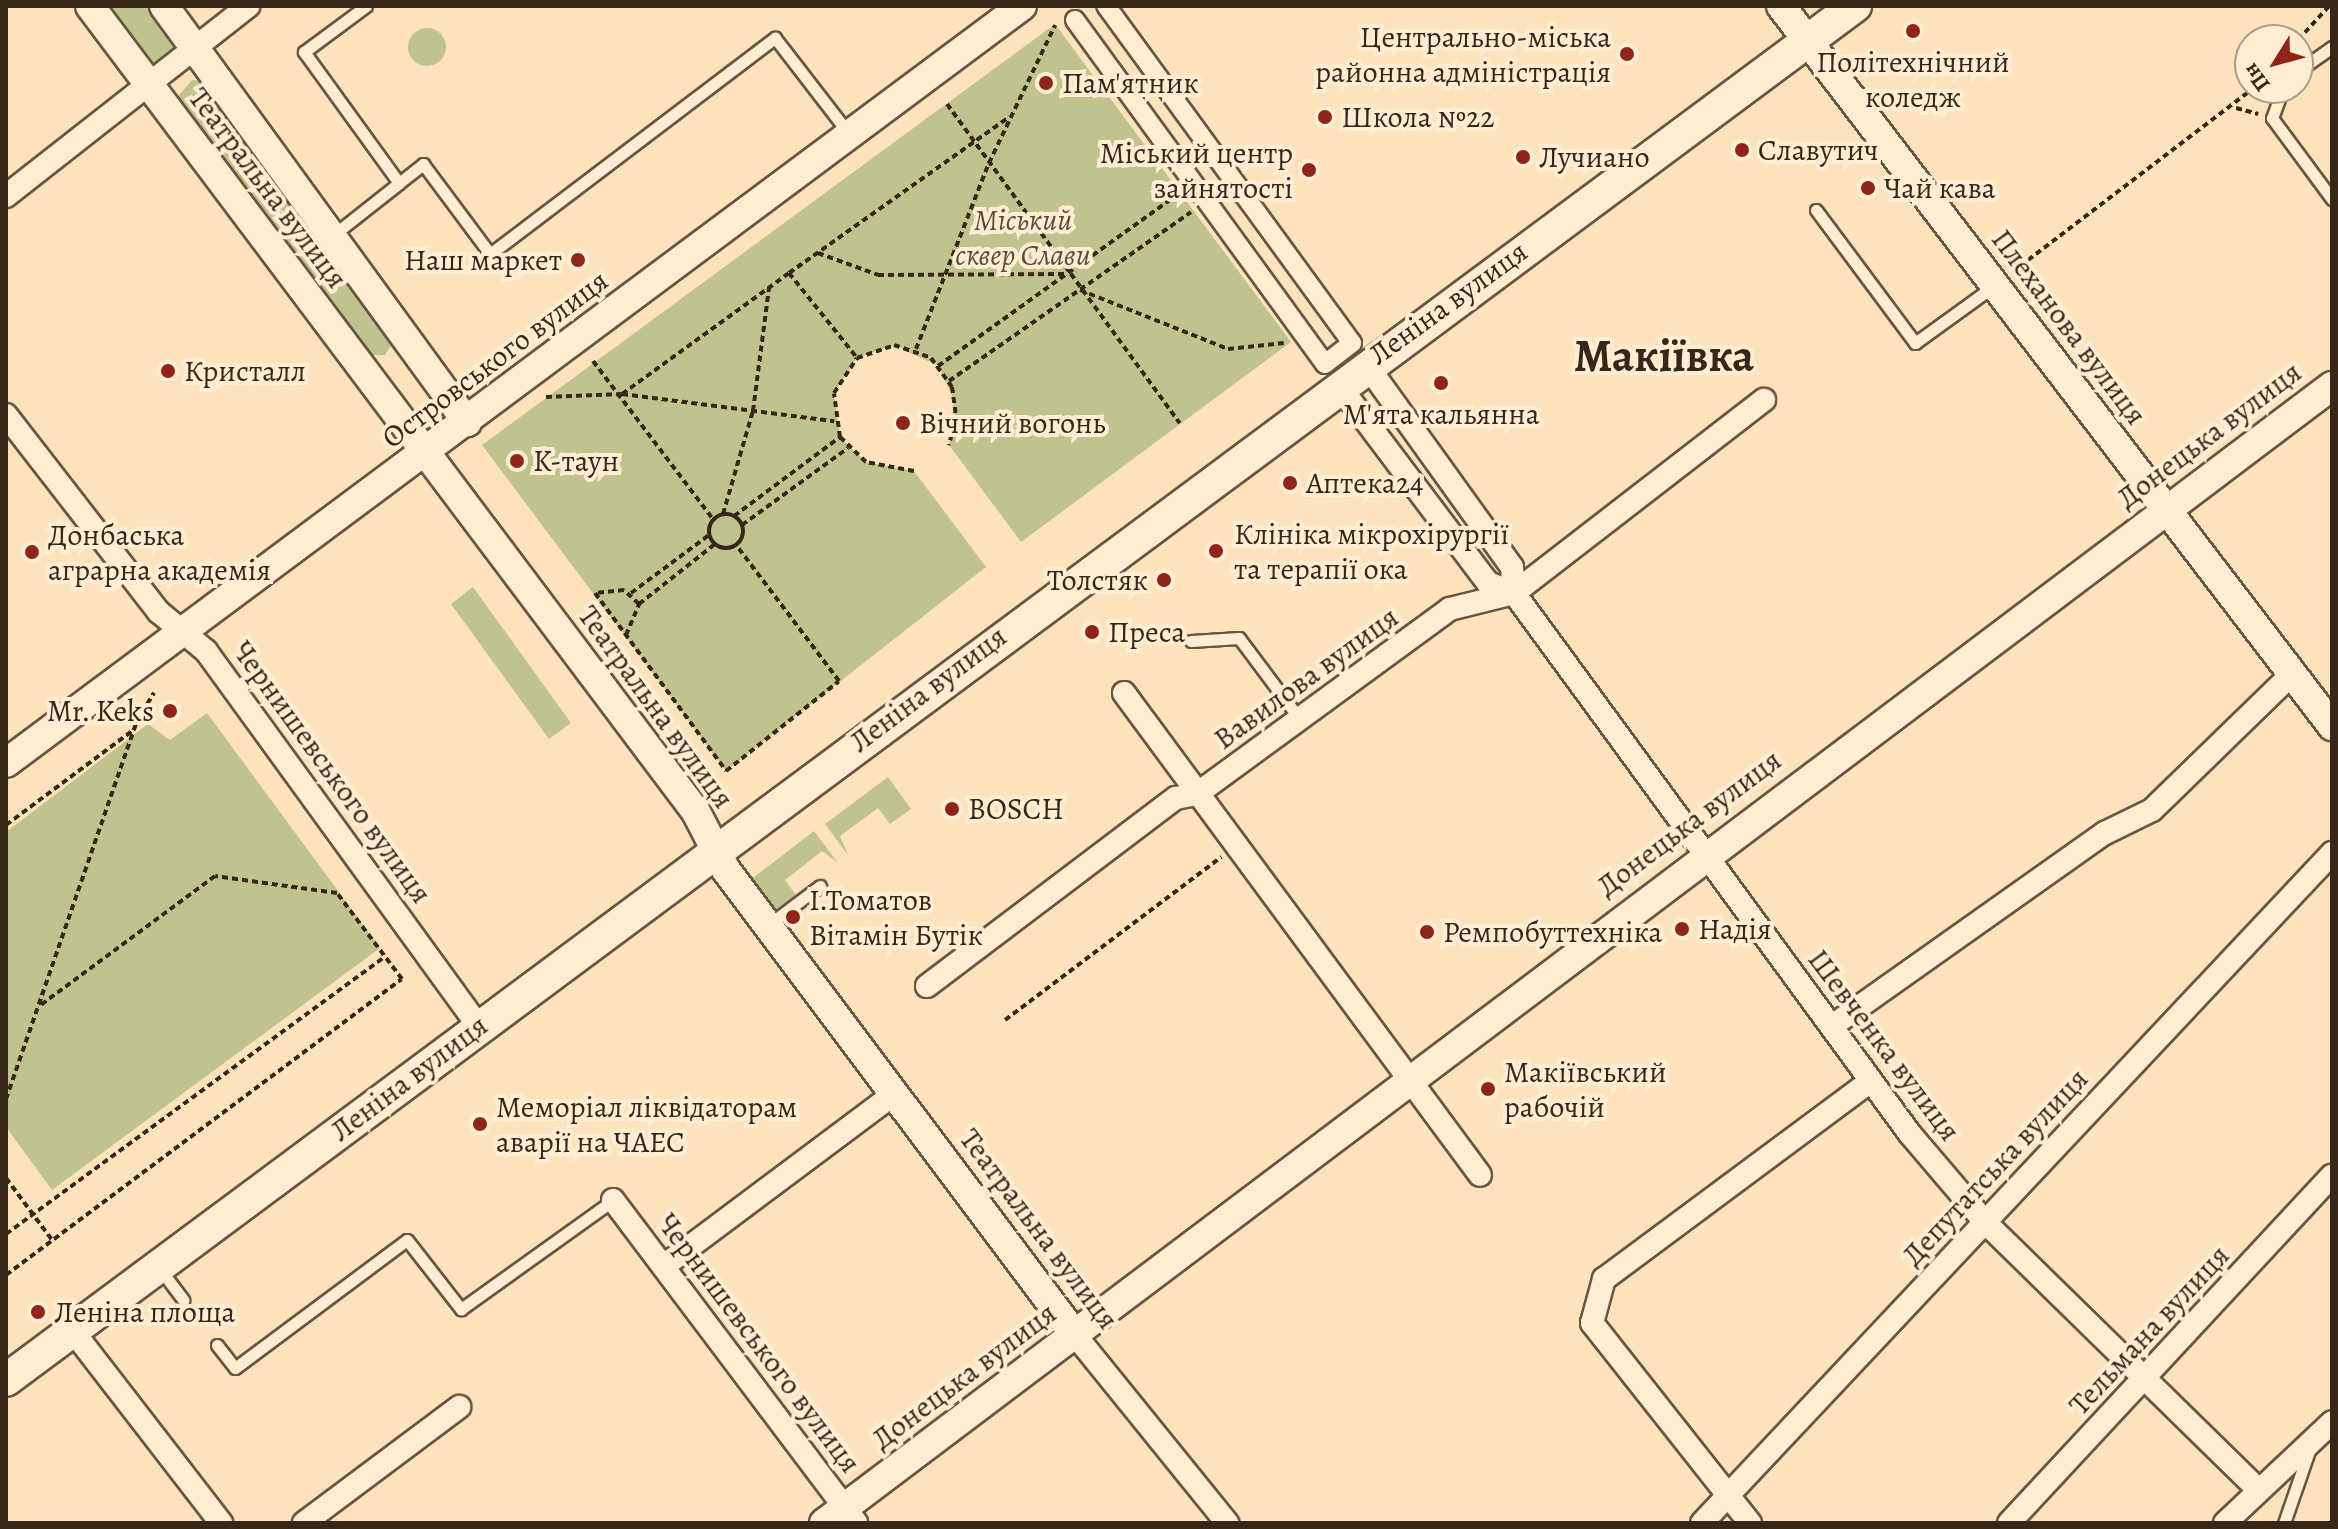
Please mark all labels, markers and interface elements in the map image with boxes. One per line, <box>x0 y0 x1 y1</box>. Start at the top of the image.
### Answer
place label: Центрально-міська районна адміністрація <box>1315 19 1611 90</box>
marker: Полiтехнiчний коледж <box>1904 22 1922 40</box>
north arrow <box>2234 24 2314 104</box>
place label: Полiтехнiчний коледж <box>1816 44 2010 114</box>
marker: Центрально-міська районна адміністрація <box>1618 45 1636 63</box>
text: Пн <box>2236 57 2277 98</box>
place label: Пам'ятник <box>1062 65 1199 101</box>
marker: Пам'ятник <box>1037 74 1055 92</box>
street label: Театральна вулиця <box>181 81 355 295</box>
place label: Школа №22 <box>1341 99 1495 135</box>
marker: Школа №22 <box>1316 108 1334 126</box>
place label: Славутич <box>1758 132 1879 168</box>
place label: Міський центр зайнятості <box>1100 135 1293 206</box>
place label: Лучиано <box>1539 139 1650 175</box>
marker: Славутич <box>1733 141 1751 159</box>
marker: Лучиано <box>1514 148 1532 166</box>
marker: Міський центр зайнятості <box>1300 161 1318 179</box>
place label: Чай кава <box>1884 170 1996 206</box>
marker: Чай кава <box>1859 179 1877 197</box>
park label: Міський сквер Слави <box>955 202 1091 272</box>
street label: Плеханова вулиця <box>1984 222 2154 432</box>
street label: Леніна вулиця <box>1362 233 1534 373</box>
place label: Наш маркет <box>404 242 562 278</box>
marker: Наш маркет <box>569 251 587 269</box>
street label: Островського вулиця <box>375 262 615 456</box>
district label: Макіївка <box>1574 328 1754 384</box>
place label: Кристалл <box>184 353 306 389</box>
street label: Донецька вулиця <box>2110 354 2308 516</box>
marker: Кристалл <box>159 362 177 380</box>
marker: М'ята кальянна <box>1432 374 1450 392</box>
place label: М'ята кальянна <box>1342 396 1540 432</box>
place label: Вічний вогонь <box>919 405 1106 441</box>
marker: Вічний вогонь <box>894 414 912 432</box>
place label: K-таун <box>533 443 619 479</box>
marker: K-таун <box>508 452 526 470</box>
place label: Аптека24 <box>1306 465 1424 501</box>
marker: Аптека24 <box>1281 474 1299 492</box>
place label: Клініка мікрохірургії та терапії ока <box>1234 516 1509 586</box>
place label: Донбаська аграрна академія <box>48 517 271 588</box>
marker: Клініка мікрохірургії та терапії ока <box>1205 540 1227 562</box>
marker: Донбаська аграрна академія <box>23 543 41 561</box>
place label: Толстяк <box>1047 562 1148 598</box>
marker: Толстяк <box>1155 571 1173 589</box>
street label: Театральна вулиця <box>570 599 742 815</box>
street label: Вавилова вулиця <box>1207 599 1405 757</box>
place label: Преса <box>1108 614 1185 650</box>
street label: Леніна вулиця <box>842 618 1014 760</box>
marker: Преса <box>1083 623 1101 641</box>
street label: Чернишевського вулиця <box>225 634 439 910</box>
place label: Mr. Keks <box>46 693 154 729</box>
marker: Mr. Keks <box>161 702 179 720</box>
street label: Донецька вулиця <box>1590 742 1788 904</box>
place label: BOSCH <box>968 791 1064 827</box>
marker: BOSCH <box>943 800 961 818</box>
place label: І.Томатов Вітамін Бутік <box>809 882 983 952</box>
marker: І.Томатов Вітамін Бутік <box>784 908 802 926</box>
place label: Надія <box>1698 911 1772 947</box>
place label: Ремпобуттехніка <box>1443 914 1662 950</box>
marker: Надія <box>1673 920 1691 938</box>
marker: Ремпобуттехніка <box>1418 923 1436 941</box>
street label: Шевченка вулиця <box>1800 942 1968 1148</box>
street label: Леніна вулиця <box>323 1007 495 1149</box>
place label: Макіївський рабочій <box>1504 1054 1667 1124</box>
street label: Депутатська вулиця <box>1894 1061 2096 1273</box>
marker: Макіївський рабочій <box>1479 1080 1497 1098</box>
place label: Меморіал ліквідаторам аварії на ЧАЕС <box>496 1089 797 1160</box>
marker: Меморіал ліквідаторам аварії на ЧАЕС <box>471 1115 489 1133</box>
street label: Театральна вулиця <box>952 1122 1126 1336</box>
street label: Чернишевського вулиця <box>650 1206 868 1480</box>
street label: Тельмана вулиця <box>2061 1238 2237 1422</box>
place label: Леніна площа <box>54 1294 235 1330</box>
street label: Донецька вулиця <box>865 1295 1063 1457</box>
marker: Леніна площа <box>29 1303 47 1321</box>

